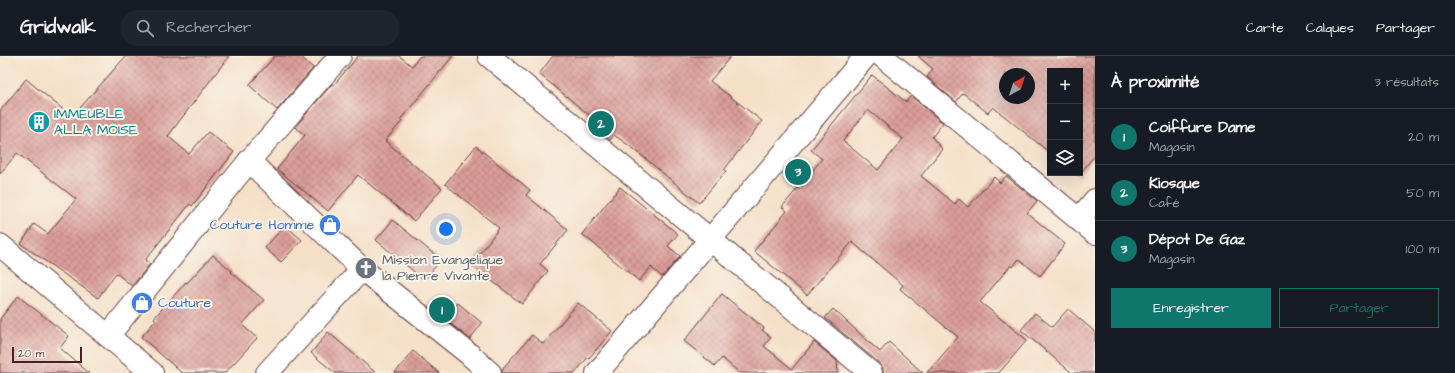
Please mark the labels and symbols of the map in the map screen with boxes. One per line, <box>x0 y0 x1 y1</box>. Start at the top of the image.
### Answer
north arrow <box>999 68 1035 104</box>
place label: IMMEUBLE ALLA MOISE <box>54 104 138 140</box>
building icon: IMMEUBLE ALLA MOISE <box>26 109 52 135</box>
pin: 2 <box>588 109 614 139</box>
pin: 3 <box>785 157 811 187</box>
shop icon: Couture Homme <box>317 212 343 238</box>
place label: Couture Homme <box>210 215 314 235</box>
your location <box>436 219 456 239</box>
place label: Mission Evangelique la Pierre Vivante <box>382 250 503 286</box>
church icon: Mission Evangelique la Pierre Vivante <box>353 255 379 281</box>
shop icon: Couture <box>129 290 155 316</box>
place label: Couture <box>158 293 211 313</box>
pin: 1 <box>429 295 455 325</box>
scale bar <box>12 345 82 364</box>

